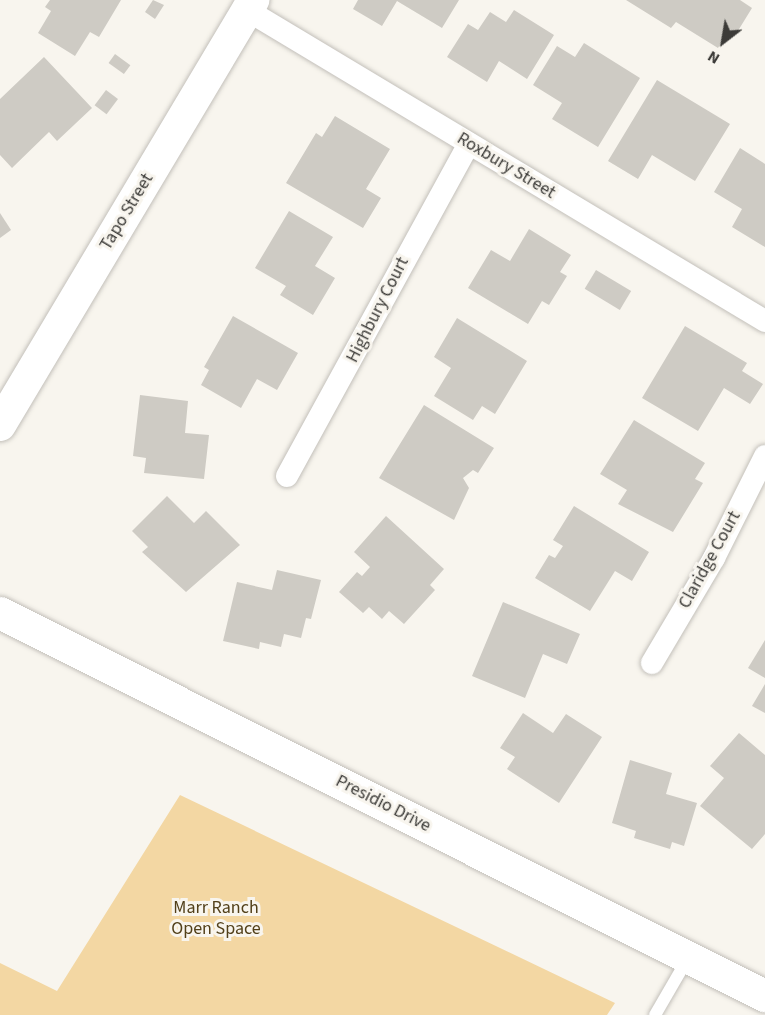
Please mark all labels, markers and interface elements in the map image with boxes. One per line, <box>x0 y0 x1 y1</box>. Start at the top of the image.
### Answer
north arrow <box>693 12 753 72</box>
text: N <box>704 45 724 70</box>
street label: Roxbury Street <box>453 128 559 204</box>
street label: Tapo Street <box>96 170 158 254</box>
street label: Highbury Court <box>342 254 414 366</box>
street label: Claridge Court <box>674 507 746 613</box>
street label: Presidio Drive <box>332 771 434 837</box>
park label: Marr Ranch Open Space <box>171 898 261 940</box>

